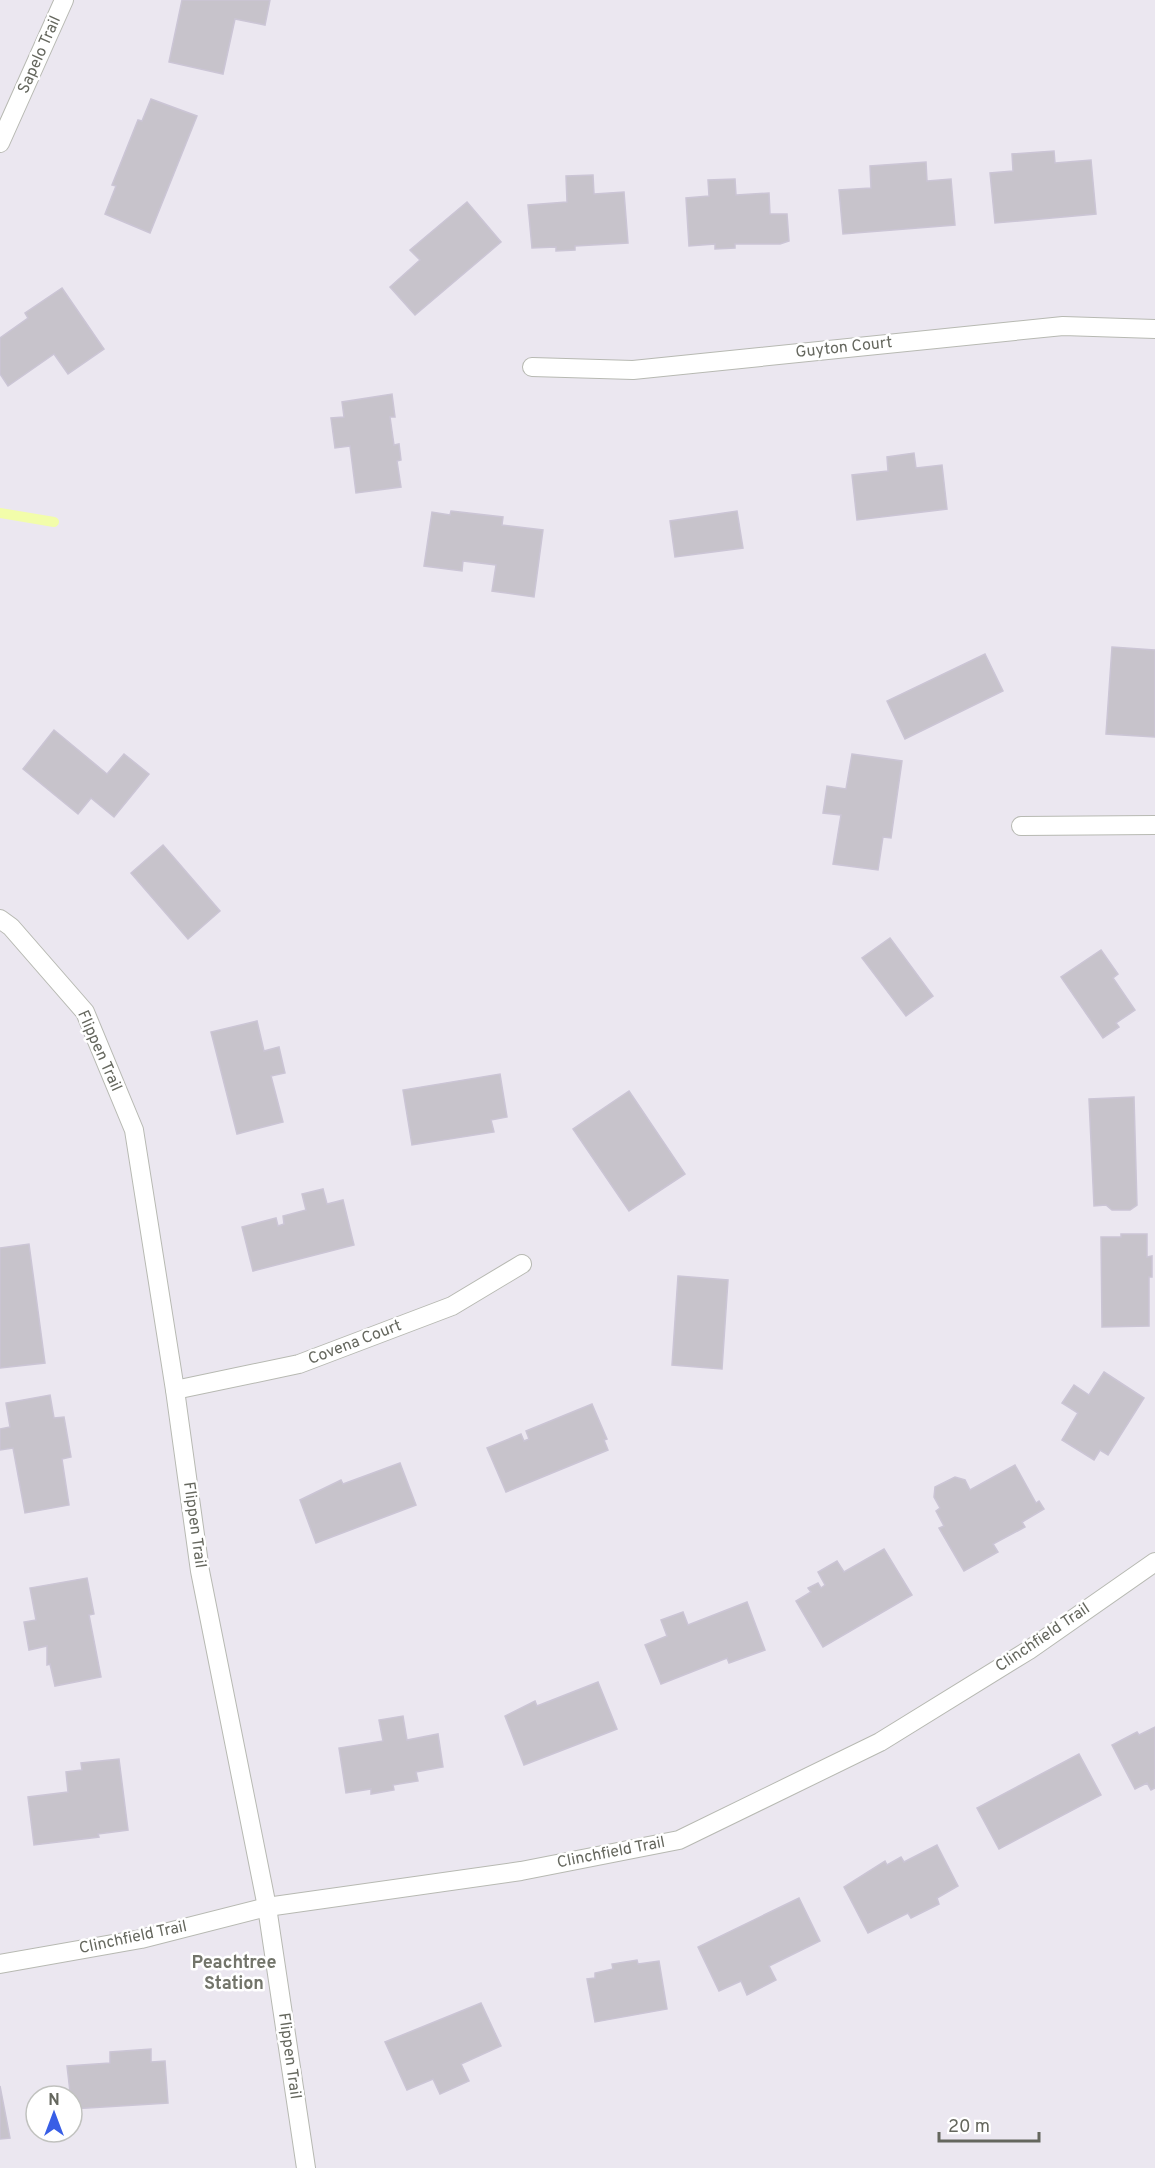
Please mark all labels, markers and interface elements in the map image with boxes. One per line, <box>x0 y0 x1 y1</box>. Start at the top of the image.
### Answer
street label: Sapelo Trail <box>14 13 66 97</box>
street label: Guyton Court <box>795 333 893 363</box>
street label: Flippen Trail <box>72 1007 126 1095</box>
street label: Covena Court <box>305 1316 405 1370</box>
street label: Flippen Trail <box>178 1481 210 1569</box>
street label: Clinchfield Trail <box>992 1599 1094 1677</box>
street label: Clinchfield Trail <box>555 1833 667 1873</box>
street label: Clinchfield Trail <box>77 1917 189 1959</box>
district label: Peachtree Station <box>191 1952 277 1996</box>
street label: Flippen Trail <box>273 2012 305 2100</box>
north arrow <box>24 2084 84 2144</box>
text: N <box>48 2091 60 2111</box>
scale bar <box>939 2105 1040 2143</box>
text: 20 m <box>948 2116 990 2139</box>

